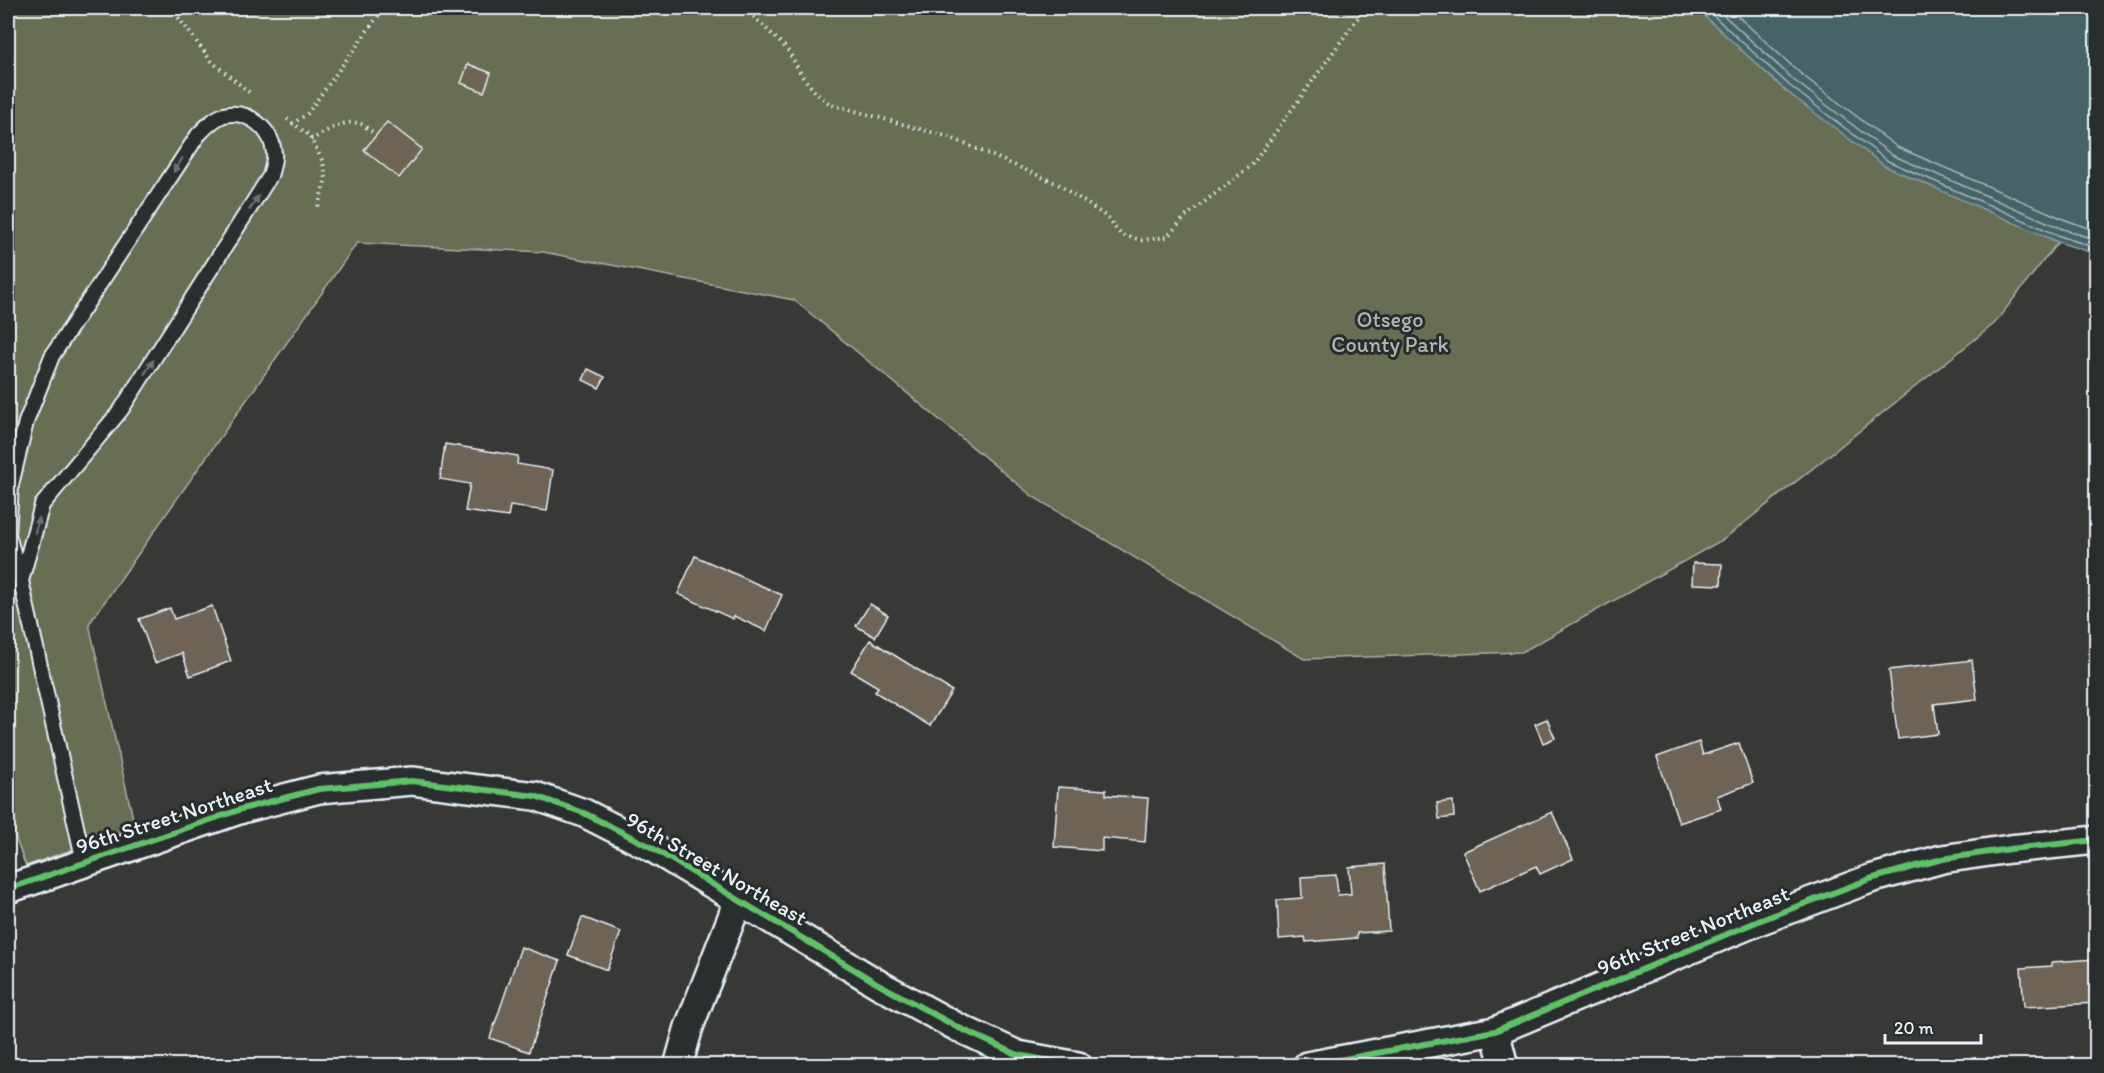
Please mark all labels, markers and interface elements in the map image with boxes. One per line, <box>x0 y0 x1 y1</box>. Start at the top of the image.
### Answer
one-way arrow <box>173 157 184 173</box>
one-way arrow <box>248 194 259 211</box>
park label: Otsego County Park <box>1331 306 1449 358</box>
one-way arrow <box>143 359 154 375</box>
one-way arrow <box>33 515 42 533</box>
street label: 96th Street Northeast <box>73 771 276 860</box>
street label: 96th Street Northeast <box>621 806 812 931</box>
street label: 96th Street Northeast <box>1593 880 1793 981</box>
scale bar <box>1885 1007 1981 1045</box>
text: 20 m <box>1894 1017 1934 1039</box>

